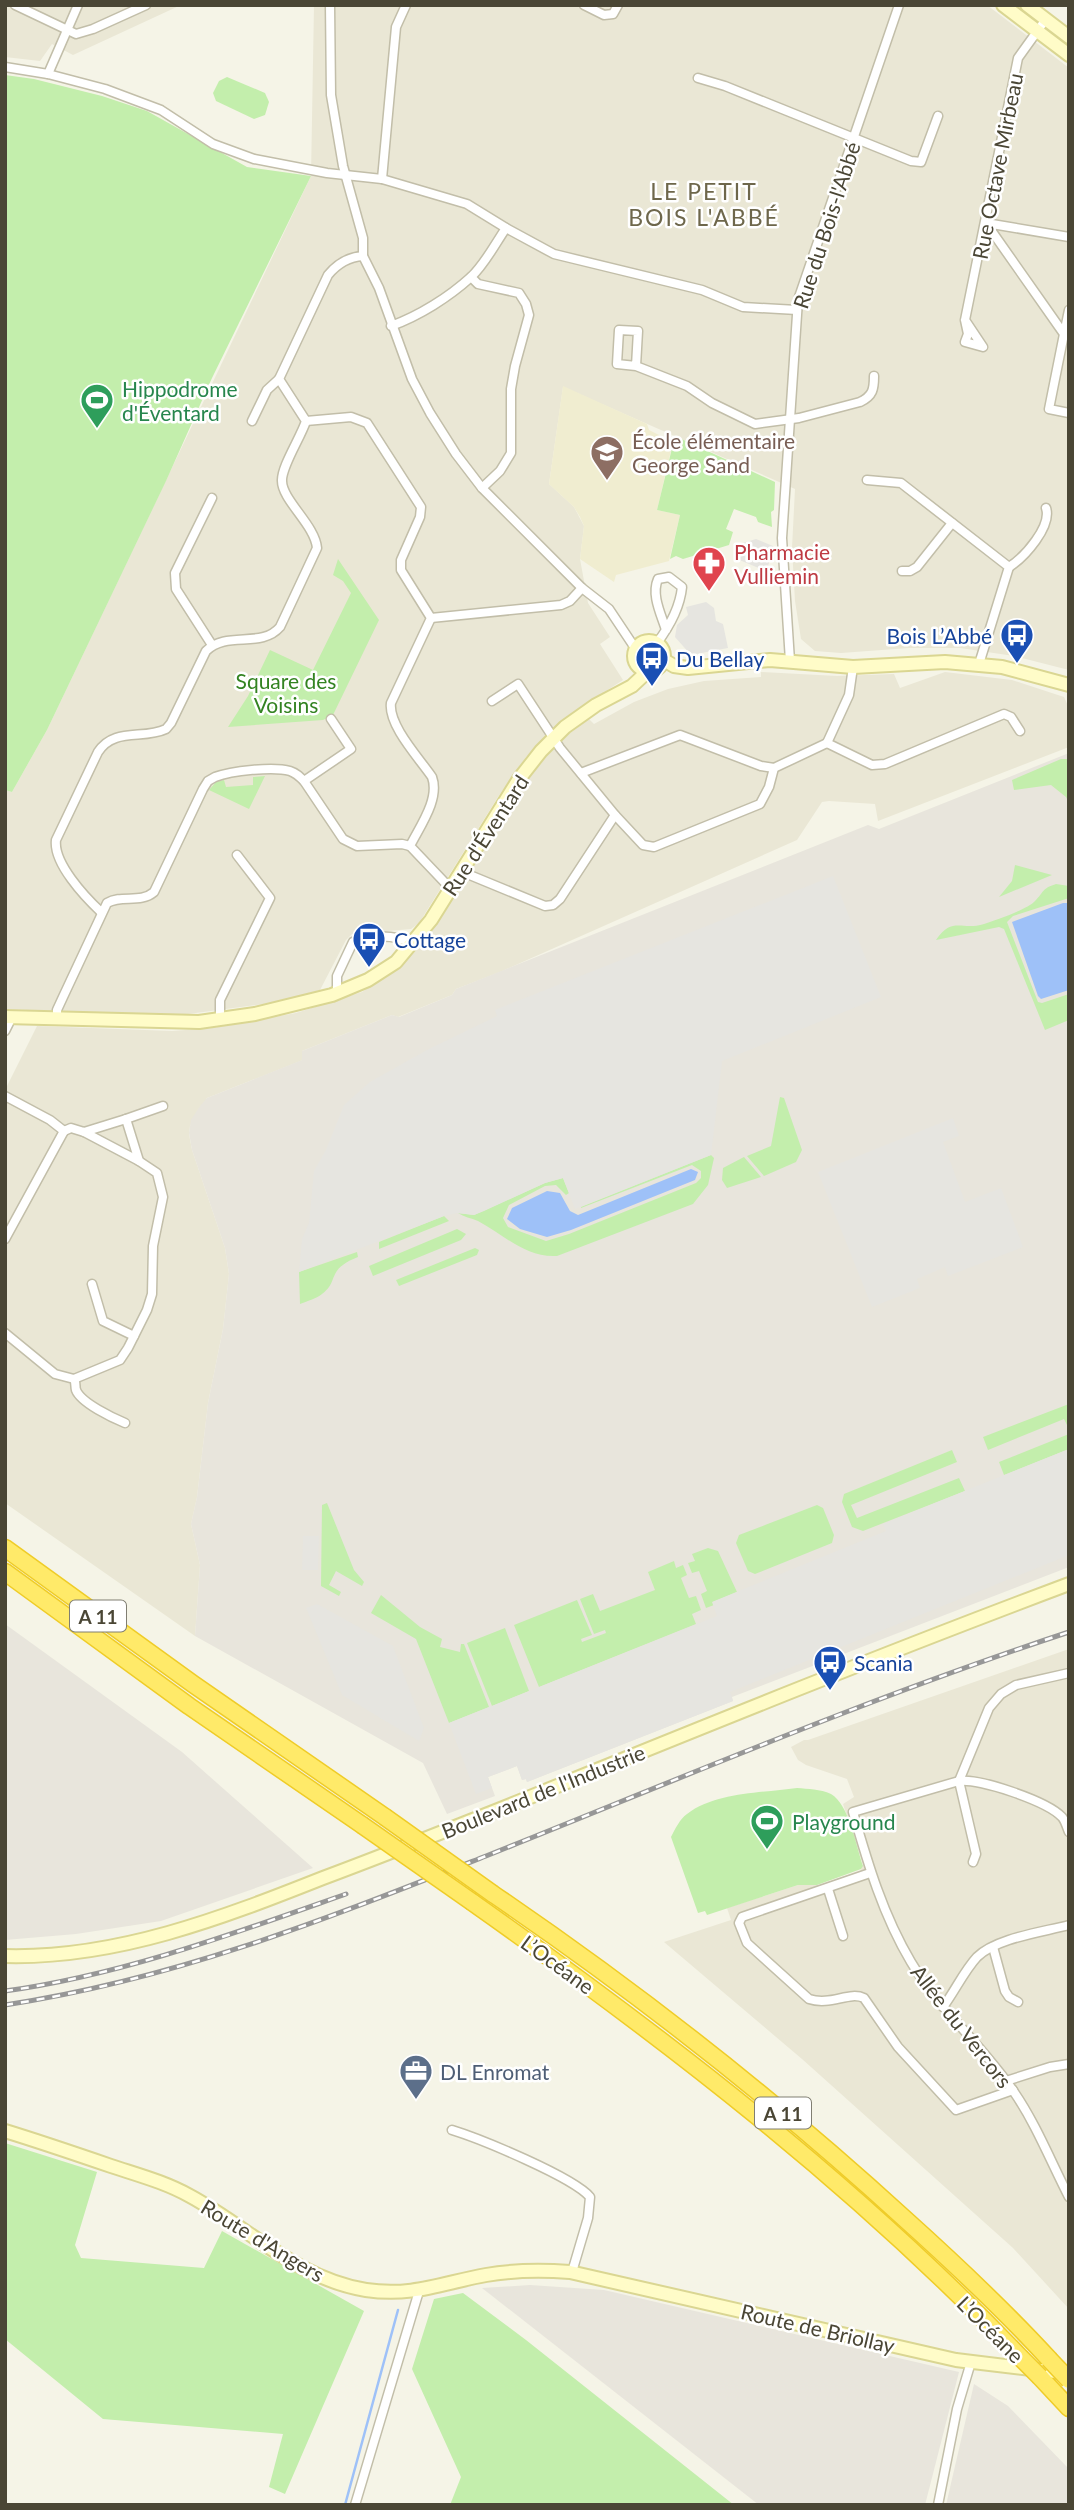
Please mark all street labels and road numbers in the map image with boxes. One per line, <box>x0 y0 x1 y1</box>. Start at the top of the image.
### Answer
street label: Rue Octave Mirbeau <box>967 71 1027 261</box>
street label: Rue du Bois-l'Abbé <box>787 138 865 312</box>
street label: Rue d'Éventard <box>437 770 533 900</box>
road number: A 11 <box>70 1600 126 1632</box>
street label: Boulevard de l'Industrie <box>438 1739 648 1843</box>
street label: L’Océane <box>517 1929 599 1999</box>
street label: Allée du Vercors <box>906 1960 1018 2092</box>
road number: A 11 <box>755 2098 811 2128</box>
street label: Route d'Angers <box>197 2193 329 2287</box>
street label: L’Océane <box>952 2290 1030 2368</box>
street label: Route de Briollay <box>739 2298 898 2358</box>

